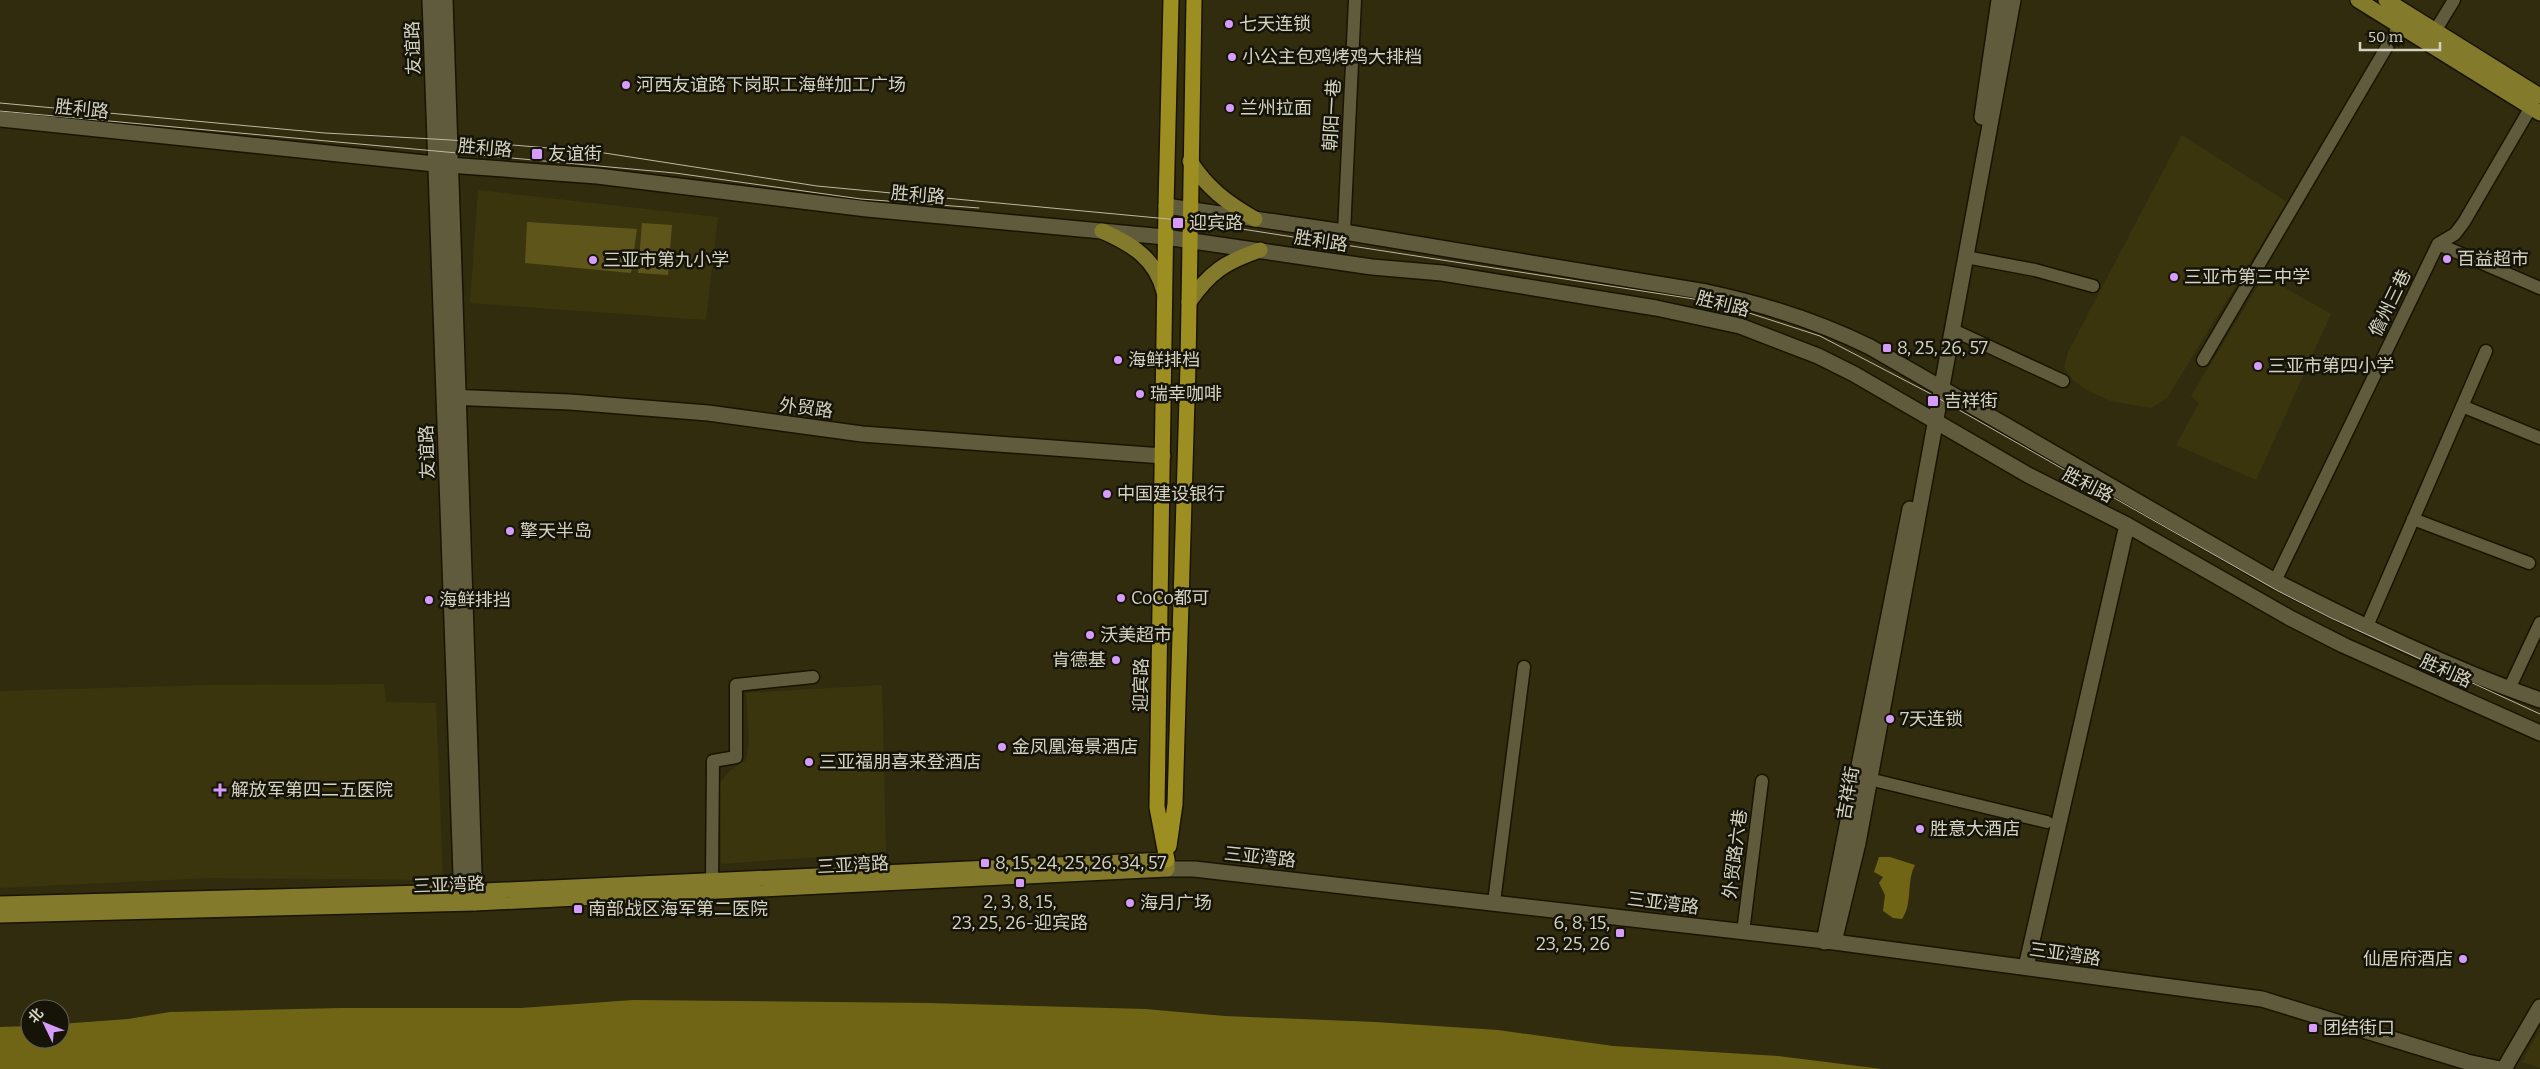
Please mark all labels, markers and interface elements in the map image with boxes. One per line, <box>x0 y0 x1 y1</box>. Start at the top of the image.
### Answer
place label: 七天连锁 <box>1239 13 1311 35</box>
marker: 七天连锁 <box>1223 18 1235 30</box>
scale bar <box>2360 20 2440 52</box>
street label: 友谊路 <box>401 21 425 75</box>
text: 50 m <box>2368 28 2404 46</box>
place label: 小公主包鸡烤鸡大排档 <box>1242 46 1422 68</box>
marker: 小公主包鸡烤鸡大排档 <box>1226 51 1238 63</box>
place label: 河西友谊路下岗职工海鲜加工广场 <box>636 74 906 96</box>
street label: 朝阳一巷 <box>1319 78 1345 152</box>
marker: 河西友谊路下岗职工海鲜加工广场 <box>620 79 632 91</box>
street label: 胜利路 <box>54 95 110 123</box>
place label: 兰州拉面 <box>1240 97 1312 119</box>
marker: 兰州拉面 <box>1224 102 1236 114</box>
street label: 胜利路 <box>457 135 513 161</box>
place label: 友谊街 <box>548 143 602 165</box>
marker: 友谊街 <box>530 147 544 161</box>
street label: 胜利路 <box>890 182 946 208</box>
place label: 迎宾路 <box>1189 212 1243 234</box>
marker: 迎宾路 <box>1171 216 1185 230</box>
street label: 胜利路 <box>1293 226 1349 256</box>
place label: 百益超市 <box>2457 248 2529 270</box>
place label: 三亚市第九小学 <box>603 249 729 271</box>
marker: 百益超市 <box>2441 253 2453 265</box>
marker: 三亚市第九小学 <box>587 254 599 266</box>
place label: 三亚市第三中学 <box>2184 266 2310 288</box>
street label: 儋州三巷 <box>2364 266 2416 340</box>
marker: 三亚市第三中学 <box>2168 271 2180 283</box>
street label: 胜利路 <box>1694 287 1752 321</box>
place label: 8, 25, 26, 57 <box>1897 337 1988 359</box>
marker: 8, 25, 26, 57 <box>1881 342 1893 354</box>
place label: 海鲜排档 <box>1128 349 1200 371</box>
marker: 海鲜排档 <box>1112 354 1124 366</box>
place label: 三亚市第四小学 <box>2268 355 2394 377</box>
marker: 三亚市第四小学 <box>2252 360 2264 372</box>
place label: 瑞幸咖啡 <box>1150 383 1222 405</box>
marker: 瑞幸咖啡 <box>1134 388 1146 400</box>
place label: 吉祥街 <box>1944 390 1998 412</box>
street label: 外贸路 <box>778 394 834 422</box>
marker: 吉祥街 <box>1926 394 1940 408</box>
street label: 友谊路 <box>415 425 439 479</box>
street label: 胜利路 <box>2059 463 2117 507</box>
place label: 中国建设银行 <box>1117 483 1225 505</box>
marker: 中国建设银行 <box>1101 488 1113 500</box>
place label: 擎天半岛 <box>520 520 592 542</box>
marker: 擎天半岛 <box>504 525 516 537</box>
place label: CoCo都可 <box>1131 587 1210 609</box>
place label: 海鲜排挡 <box>439 589 511 611</box>
marker: CoCo都可 <box>1115 592 1127 604</box>
marker: 海鲜排挡 <box>423 594 435 606</box>
place label: 沃美超市 <box>1100 624 1172 646</box>
marker: 沃美超市 <box>1084 629 1096 641</box>
place label: 肯德基 <box>1052 649 1106 671</box>
street label: 胜利路 <box>2417 650 2475 692</box>
marker: 肯德基 <box>1110 654 1122 666</box>
street label: 迎宾路 <box>1130 658 1152 712</box>
place label: 7天连锁 <box>1900 708 1963 730</box>
marker: 7天连锁 <box>1884 713 1896 725</box>
place label: 金凤凰海景酒店 <box>1012 736 1138 758</box>
marker: 金凤凰海景酒店 <box>996 741 1008 753</box>
place label: 三亚福朋喜来登酒店 <box>819 751 981 773</box>
marker: 三亚福朋喜来登酒店 <box>803 756 815 768</box>
street label: 吉祥街 <box>1832 765 1864 821</box>
place label: 解放军第四二五医院 <box>231 779 393 801</box>
marker: 解放军第四二五医院 <box>213 783 227 797</box>
street label: 外贸路六巷 <box>1719 808 1751 900</box>
place label: 胜意大酒店 <box>1930 818 2020 840</box>
marker: 胜意大酒店 <box>1914 823 1926 835</box>
street label: 三亚湾路 <box>1223 842 1297 872</box>
street label: 三亚湾路 <box>816 852 890 878</box>
place label: 8, 15, 24, 25, 26, 34, 57 <box>995 852 1166 874</box>
marker: 8, 15, 24, 25, 26, 34, 57 <box>979 857 991 869</box>
street label: 三亚湾路 <box>413 873 485 897</box>
marker: 2, 3, 8, 15, 23, 25, 26-迎宾路 <box>1014 877 1026 889</box>
street label: 三亚湾路 <box>1626 888 1700 918</box>
place label: 2, 3, 8, 15, 23, 25, 26-迎宾路 <box>952 891 1088 934</box>
place label: 海月广场 <box>1140 892 1212 914</box>
marker: 海月广场 <box>1124 897 1136 909</box>
place label: 南部战区海军第二医院 <box>588 898 768 920</box>
marker: 南部战区海军第二医院 <box>572 903 584 915</box>
place label: 6, 8, 15, 23, 25, 26 <box>1536 912 1610 955</box>
marker: 6, 8, 15, 23, 25, 26 <box>1614 927 1626 939</box>
street label: 三亚湾路 <box>2028 938 2102 970</box>
place label: 仙居府酒店 <box>2363 948 2453 970</box>
marker: 仙居府酒店 <box>2457 953 2469 965</box>
north arrow <box>20 999 70 1049</box>
text: 北 <box>25 1005 47 1026</box>
place label: 团结街口 <box>2323 1017 2395 1039</box>
marker: 团结街口 <box>2307 1022 2319 1034</box>

